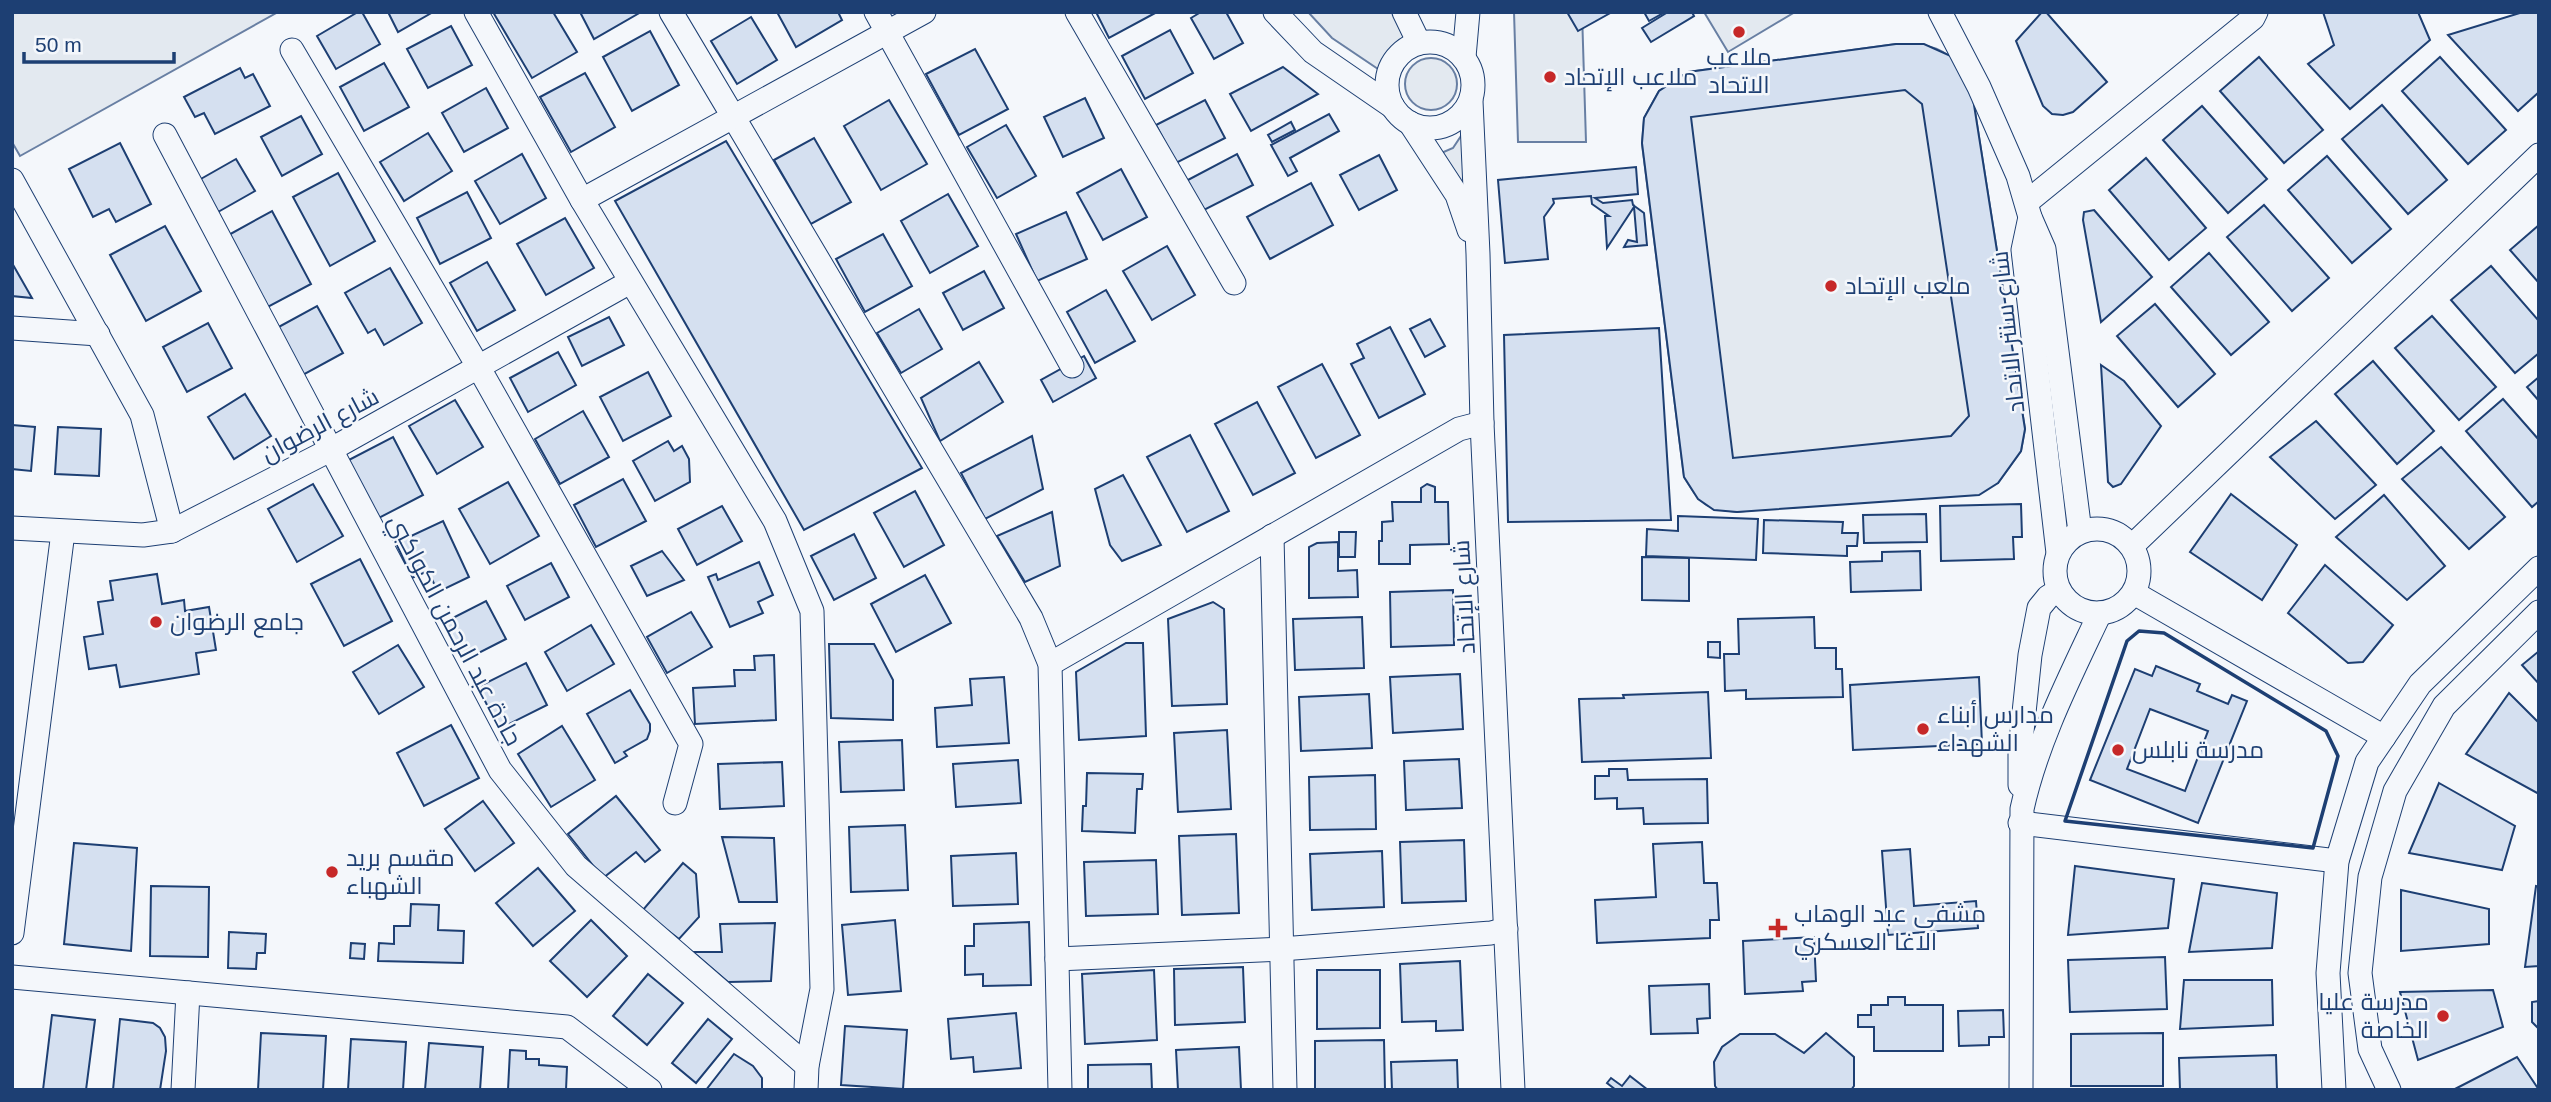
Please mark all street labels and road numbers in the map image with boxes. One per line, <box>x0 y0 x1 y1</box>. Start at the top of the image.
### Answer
street label: شارع سنتر الاتحاد <box>1986 250 2032 414</box>
street label: شارع الرضوان <box>256 382 385 470</box>
street label: جادة عبد الرحمن الكواكبي <box>378 510 528 753</box>
street label: شارع الإتحاد <box>1447 539 1483 655</box>

